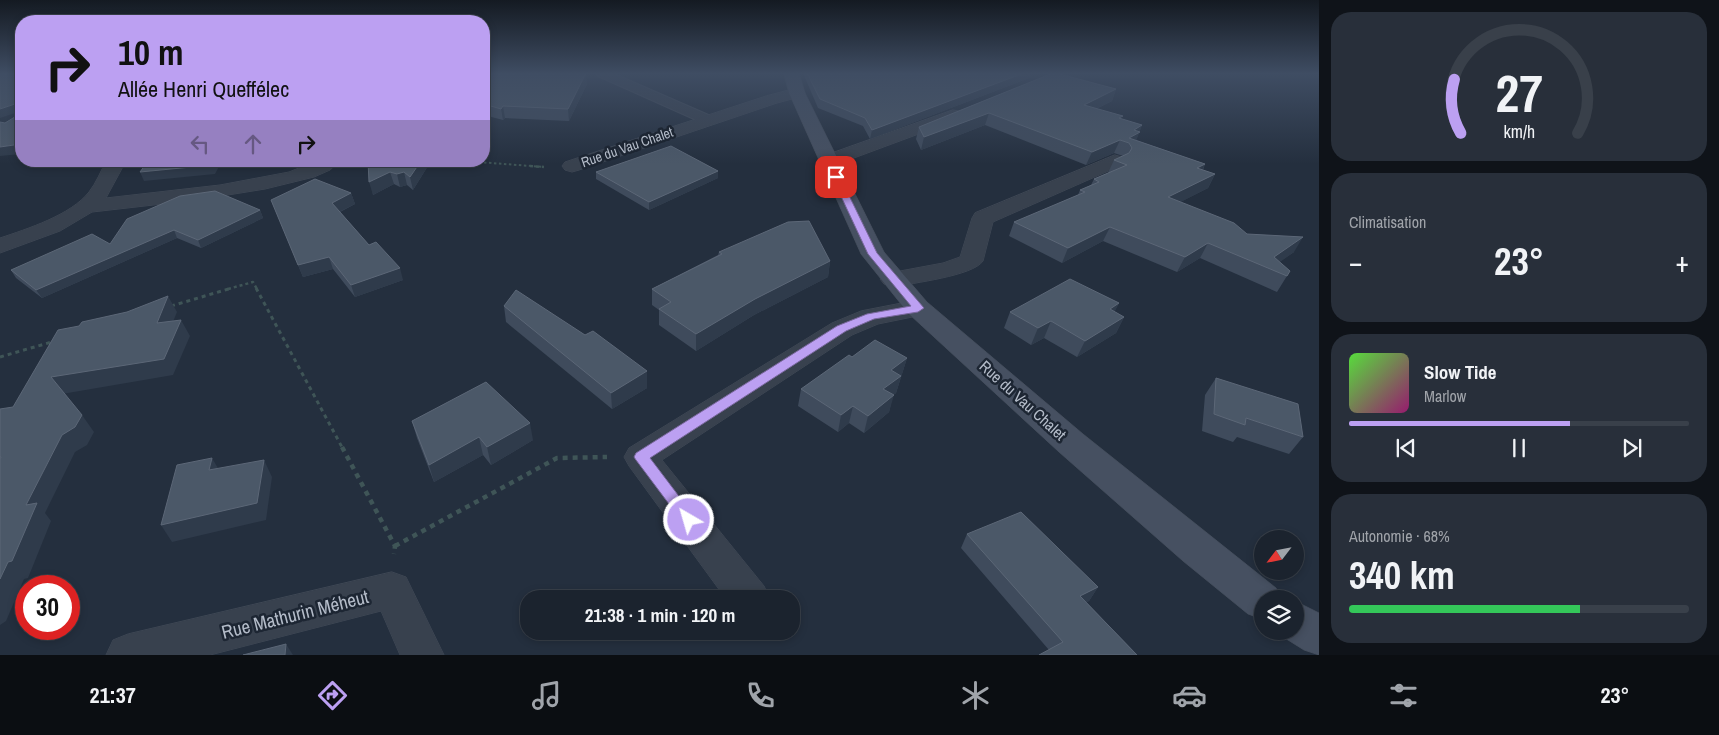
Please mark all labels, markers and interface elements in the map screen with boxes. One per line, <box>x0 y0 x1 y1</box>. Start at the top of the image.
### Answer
text: 10 m <box>118 29 183 76</box>
icon: right <box>35 35 100 100</box>
text: 27 <box>1495 58 1543 128</box>
text: Allée Henri Queffélec <box>118 74 289 104</box>
text: km/h <box>1503 120 1535 144</box>
street label: Rue du Vau Chalet <box>579 123 675 171</box>
icon: left <box>186 130 214 158</box>
icon: ahead <box>239 130 267 158</box>
icon: right <box>292 130 320 158</box>
pin <box>815 156 857 198</box>
icon: arrive <box>822 163 850 191</box>
text: Climatisation <box>1349 211 1426 233</box>
text: 23° <box>1494 236 1544 287</box>
text: − <box>1349 243 1362 281</box>
text: + <box>1676 243 1689 281</box>
street label: Rue du Vau Chalet <box>975 355 1071 445</box>
text: Slow Tide <box>1424 359 1496 385</box>
text: Marlow <box>1424 385 1466 407</box>
icon: previous <box>1392 434 1420 462</box>
icon: pause <box>1505 434 1533 462</box>
icon: next <box>1618 434 1646 462</box>
position arrow <box>662 493 714 545</box>
text: Autonomie · 68% <box>1349 525 1450 547</box>
north arrow <box>1254 530 1304 580</box>
map controls <box>1254 530 1304 640</box>
text: 340 km <box>1349 550 1455 601</box>
speed limit sign: 30 <box>15 575 80 640</box>
street label: Rue Mathurin Méheut <box>219 583 372 645</box>
button: layers <box>1254 590 1304 640</box>
text: 21:38 · 1 min · 120 m <box>585 602 735 628</box>
icon: directions <box>315 678 350 713</box>
icon: music <box>529 678 564 713</box>
icon: phone <box>743 678 778 713</box>
icon: climate <box>958 678 993 713</box>
icon: car <box>1172 678 1207 713</box>
icon: filters <box>1386 678 1421 713</box>
text: 21:37 <box>90 680 136 710</box>
text: 23° <box>1600 680 1629 710</box>

